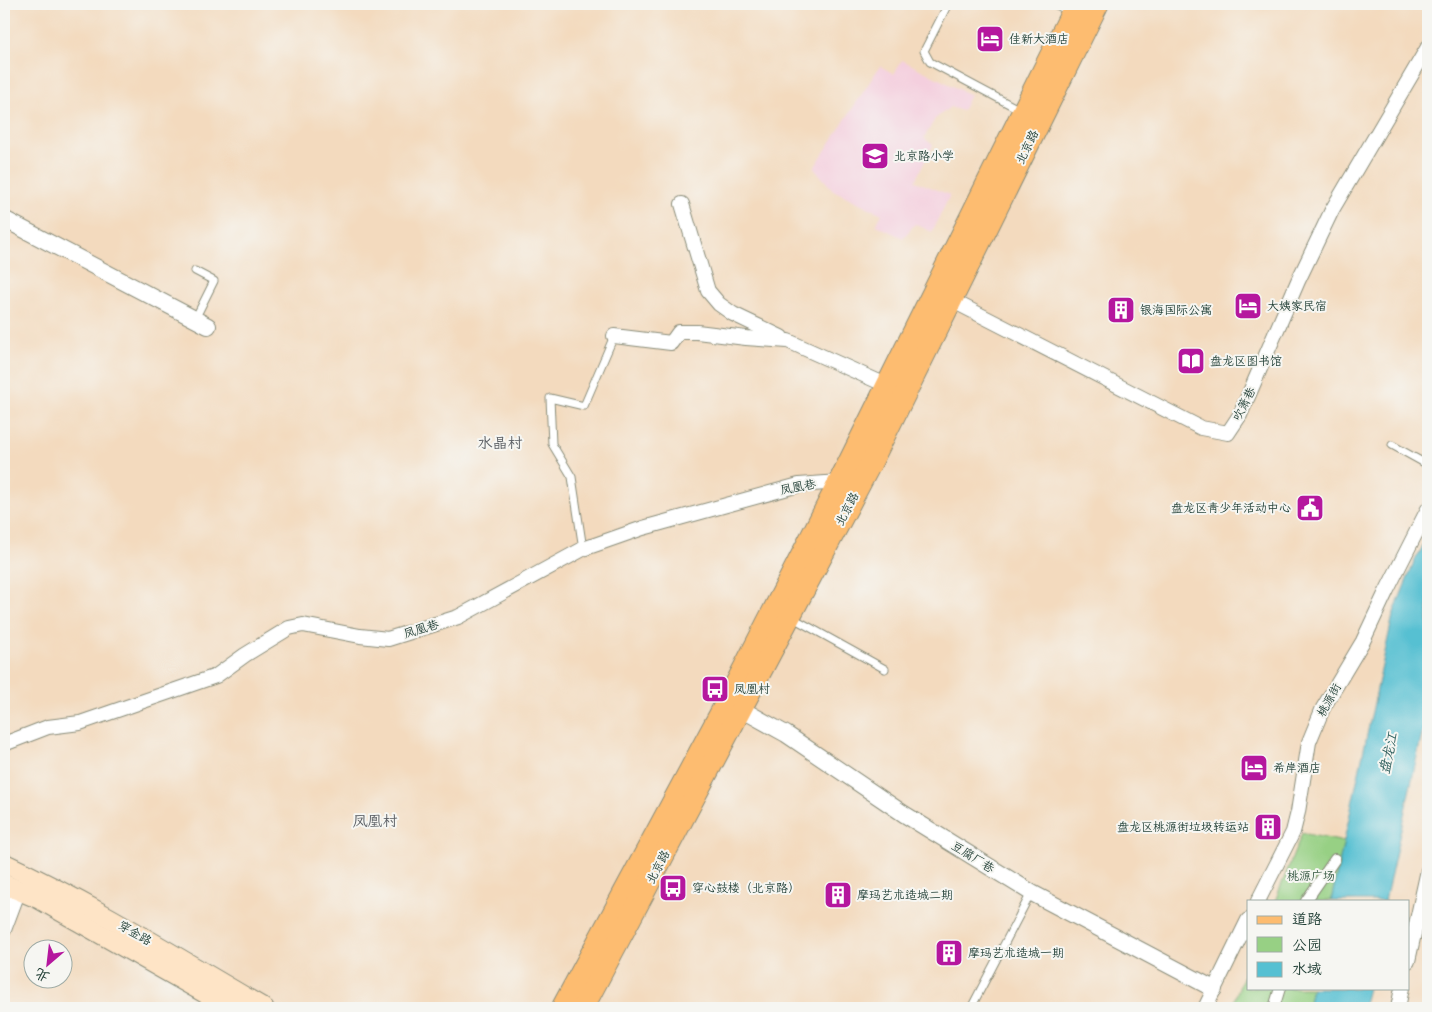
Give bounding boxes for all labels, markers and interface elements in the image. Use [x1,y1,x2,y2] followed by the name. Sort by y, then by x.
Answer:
[975,24,1005,54] hotel icon: 佳新大酒店
[1009,29,1069,47] place label: 佳新大酒店
[1010,126,1042,167] street label: 北京路
[860,141,890,171] school or university icon: 北京路小学
[894,146,954,164] place label: 北京路小学
[1233,291,1263,321] hotel icon: 大姨家民宿
[1106,295,1136,325] building icon: 银海国际公寓
[1267,296,1327,314] place label: 大姨家民宿
[1140,300,1212,318] place label: 银海国际公寓
[1176,346,1206,376] library icon: 盘龙区图书馆
[1210,351,1282,369] place label: 盘龙区图书馆
[1227,383,1259,424] street label: 吹箫巷
[477,430,523,453] district label: 水晶村
[778,474,817,498] street label: 凤凰巷
[830,488,863,529] street label: 北京路
[1295,493,1325,523] public building icon: 盘龙区青少年活动中心
[1171,498,1291,516] place label: 盘龙区青少年活动中心
[401,614,441,642] street label: 凤凰巷
[700,674,730,704] bus stop icon: 凤凰村
[734,679,770,697] place label: 凤凰村
[1312,679,1345,720] street label: 桃源街
[1373,729,1402,776] water label: 盘龙江
[1239,753,1269,783] hotel icon: 希岸酒店
[1273,758,1321,776] place label: 希岸酒店
[352,808,398,831] district label: 凤凰村
[1253,812,1283,842] building icon: 盘龙区桃源街垃圾转运站
[1117,817,1249,835] place label: 盘龙区桃源街垃圾转运站
[948,836,999,877] street label: 豆腐厂巷
[641,846,674,887] street label: 北京路
[1287,866,1335,884] park label: 桃源广场
[658,873,688,903] bus stop icon: 穿心鼓楼（北京路）
[692,878,800,896] place label: 穿心鼓楼（北京路）
[823,880,853,910] building icon: 摩玛艺术造城二期
[857,885,953,903] place label: 摩玛艺术造城二期
[1247,900,1410,990] legend
[1292,906,1322,929] text: 道路
[115,915,156,949] street label: 穿金路
[1292,932,1322,955] text: 公园
[934,938,964,968] building icon: 摩玛艺术造城一期
[22,940,72,990] north arrow
[968,943,1064,961] place label: 摩玛艺术造城一期
[1292,956,1322,979] text: 水域
[31,963,53,988] text: 北

